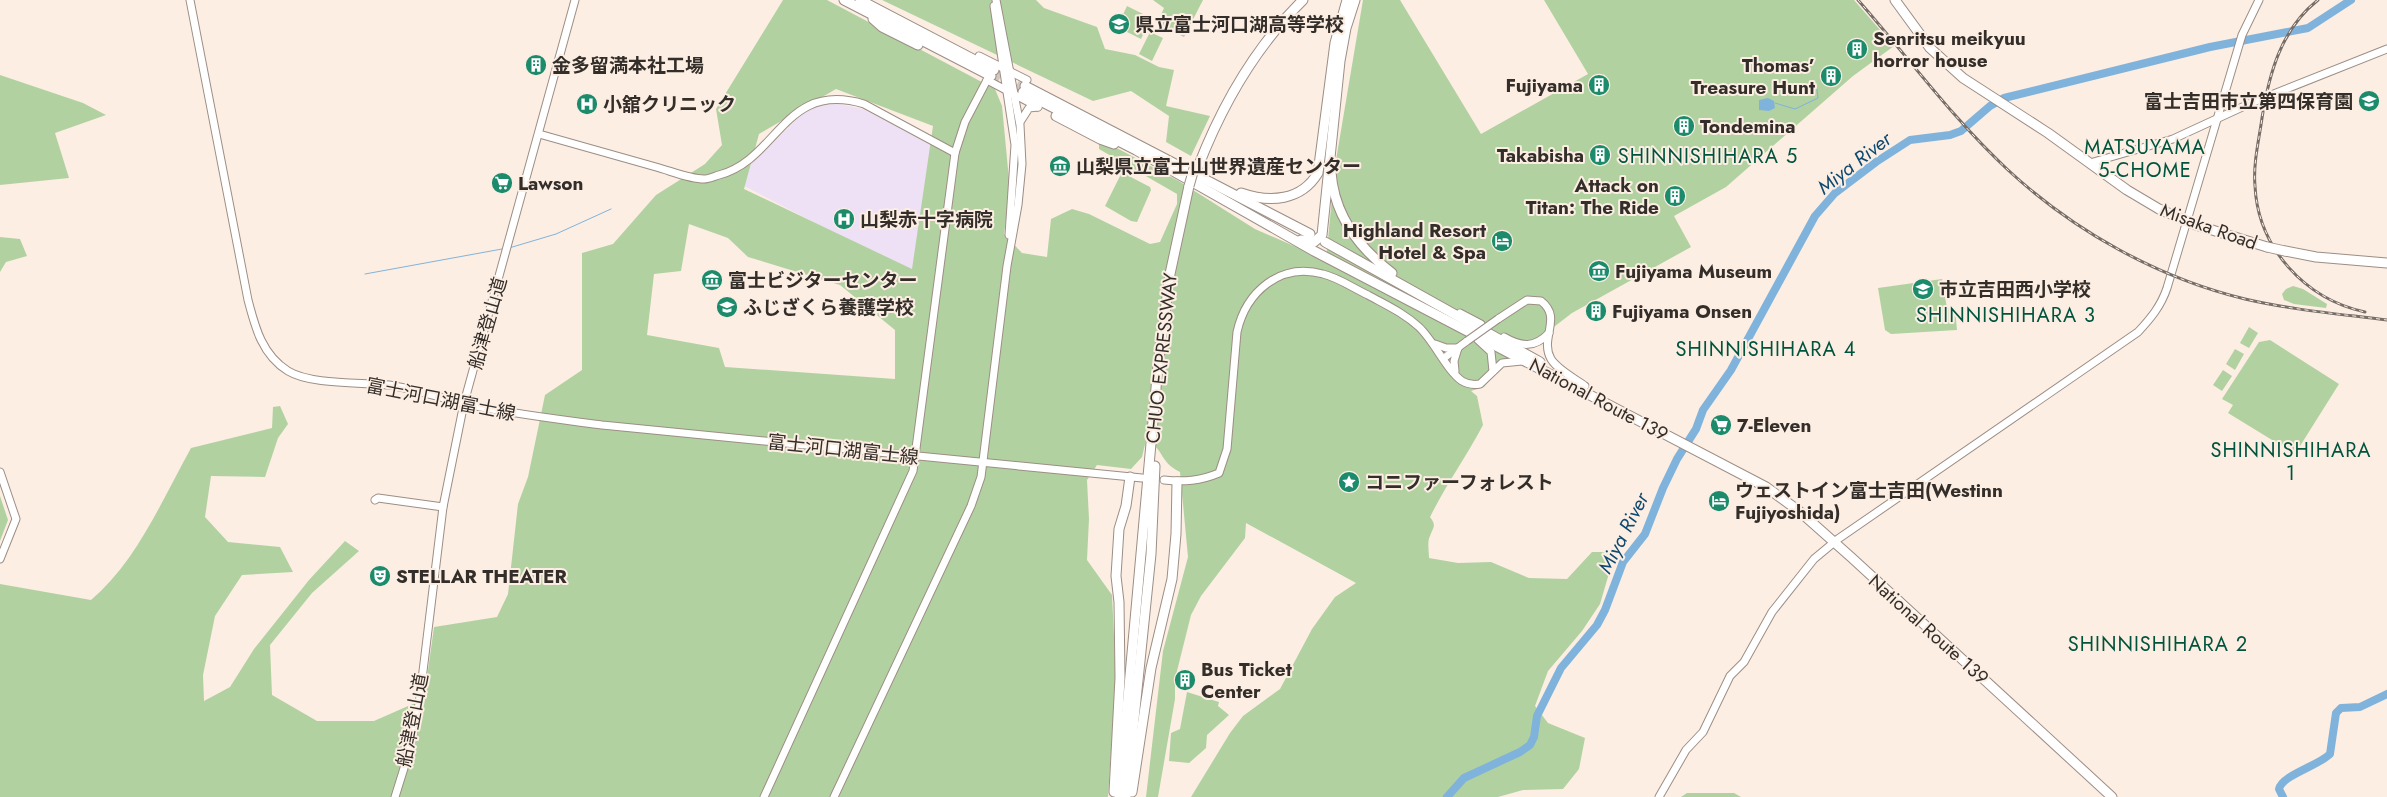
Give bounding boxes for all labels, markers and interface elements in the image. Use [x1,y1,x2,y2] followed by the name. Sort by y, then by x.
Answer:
[1135,11,1344,38] place label: 県立富士河口湖高等学校
[1107,12,1131,36] school or university icon: 県立富士河口湖高等学校
[1873,25,2026,74] place label: Senritsu meikyuu horror house
[1845,37,1869,61] building icon: Senritsu meikyuu horror house
[552,52,704,79] place label: 金多留満本社工場
[1691,52,1815,101] place label: Thomas’ Treasure Hunt
[524,53,548,77] building icon: 金多留満本社工場
[1819,64,1843,88] building icon: Thomas’ Treasure Hunt
[1506,72,1583,99] place label: Fujiyama
[1587,73,1611,97] building icon: Fujiyama
[2144,88,2353,115] place label: 富士吉田市立第四保育園
[2357,89,2381,113] school or university icon: 富士吉田市立第四保育園
[603,91,736,118] place label: 小舘クリニック
[575,92,599,116] hospital icon: 小舘クリニック
[1700,113,1796,140] place label: Tondemina
[1672,114,1696,138] building icon: Tondemina
[1811,124,1899,202] water label: Miya River
[2084,133,2206,185] district label: MATSUYAMA 5-CHOME
[1497,142,1584,169] place label: Takabisha
[1618,142,1798,171] district label: SHINNISHIHARA 5
[1588,143,1612,167] building icon: Takabisha
[1076,153,1361,180] place label: 山梨県立富士山世界遺産センター
[1048,154,1072,178] museum icon: 山梨県立富士山世界遺産センター
[518,170,583,197] place label: Lawson
[490,171,514,195] supermarket icon: Lawson
[1526,172,1659,221] place label: Attack on Titan: The Ride
[1663,184,1687,208] building icon: Attack on Titan: The Ride
[2157,196,2261,256] street label: Misaka Road
[860,206,993,233] place label: 山梨赤十字病院
[832,207,856,231] hospital icon: 山梨赤十字病院
[1343,217,1486,266] place label: Highland Resort Hotel & Spa
[1490,229,1514,253] hotel icon: Highland Resort Hotel & Spa
[1615,258,1772,285] place label: Fujiyama Museum
[1587,259,1611,283] museum icon: Fujiyama Museum
[728,267,918,294] place label: 富士ビジターセンター
[700,268,724,292] museum icon: 富士ビジターセンター
[1139,271,1184,445] street label: CHUO EXPRESSWAY
[461,274,514,373] street label: 船津登山道
[1939,276,2091,303] place label: 市立吉田西小学校
[1911,277,1935,301] school or university icon: 市立吉田西小学校
[743,294,914,321] place label: ふじざくら養護学校
[715,295,739,319] school or university icon: ふじざくら養護学校
[1612,298,1752,325] place label: Fujiyama Onsen
[1584,299,1608,323] building icon: Fujiyama Onsen
[1916,301,2096,330] district label: SHINNISHIHARA 3
[1676,335,1856,364] district label: SHINNISHIHARA 4
[1525,351,1673,447] street label: National Route 139
[364,372,518,427] street label: 富士河口湖富士線
[1737,412,1811,439] place label: 7-Eleven
[1709,413,1733,437] supermarket icon: 7-Eleven
[766,428,920,471] street label: 富士河口湖富士線
[2210,436,2372,488] district label: SHINNISHIHARA 1
[1365,469,1554,496] place label: コニファーフォレスト
[1337,470,1361,494] place icon: コニファーフォレスト
[1735,477,2003,526] place label: ウェストイン富士吉田(Westinn Fujiyoshida)
[1591,487,1657,579] water label: Miya River
[1707,489,1731,513] hotel icon: ウェストイン富士吉田(Westinn Fujiyoshida)
[396,563,567,590] place label: STELLAR THEATER
[368,564,392,588] theatre icon: STELLAR THEATER
[1862,568,1995,691] street label: National Route 139
[2068,630,2248,659] district label: SHINNISHIHARA 2
[1201,656,1292,705] place label: Bus Ticket Center
[1173,668,1197,692] building icon: Bus Ticket Center
[390,671,435,769] street label: 船津登山道

